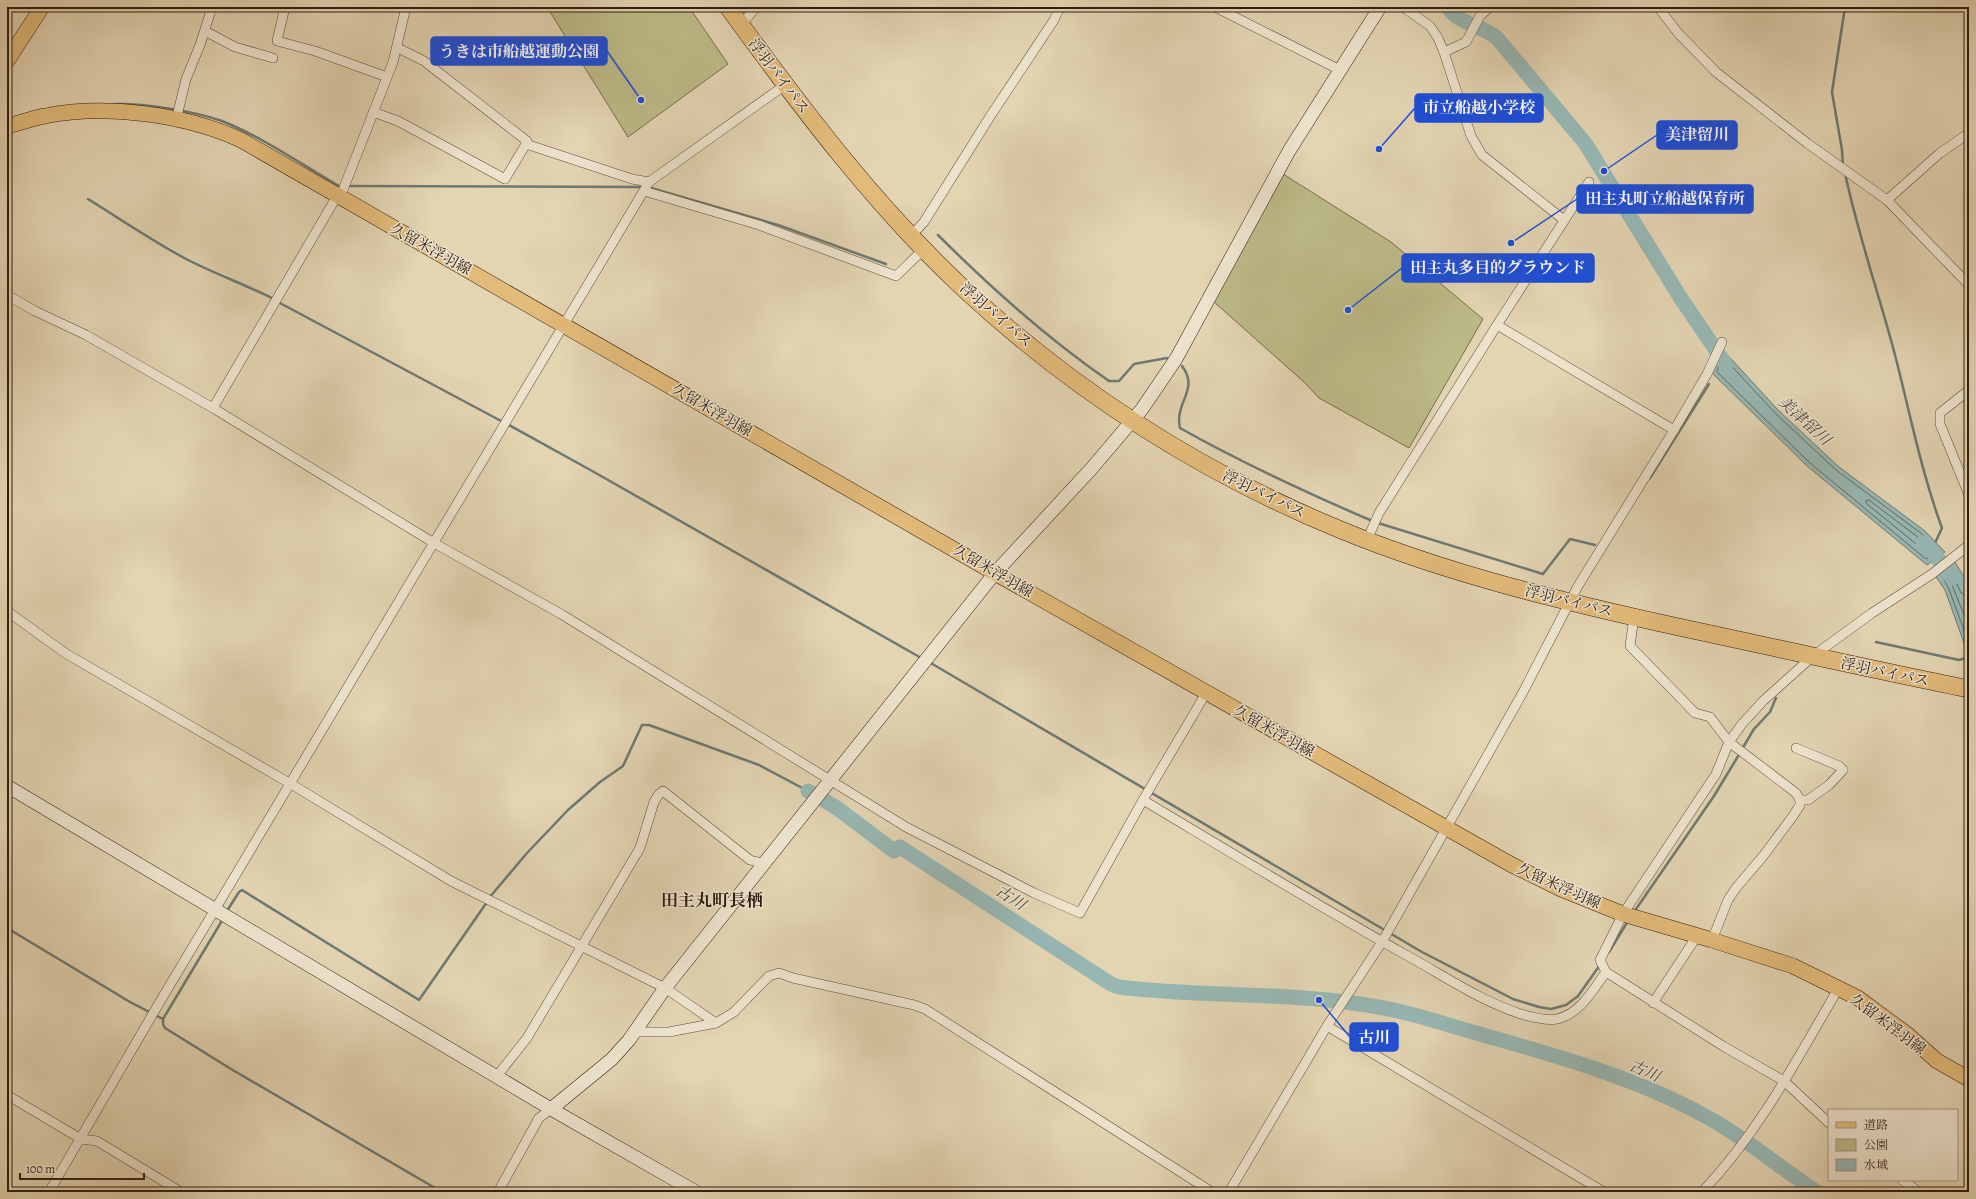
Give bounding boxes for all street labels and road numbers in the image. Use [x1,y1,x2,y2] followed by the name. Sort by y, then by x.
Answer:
[744,34,814,118] street label: 浮羽バイパス
[387,218,475,280] street label: 久留米浮羽線
[956,278,1036,352] street label: 浮羽バイパス
[668,379,756,441] street label: 久留米浮羽線
[1219,465,1309,523] street label: 浮羽バイパス
[949,540,1037,602] street label: 久留米浮羽線
[1523,580,1615,622] street label: 浮羽バイパス
[1839,653,1931,691] street label: 浮羽バイパス
[1230,700,1318,762] street label: 久留米浮羽線
[1514,859,1604,913] street label: 久留米浮羽線
[1846,989,1930,1059] street label: 久留米浮羽線

